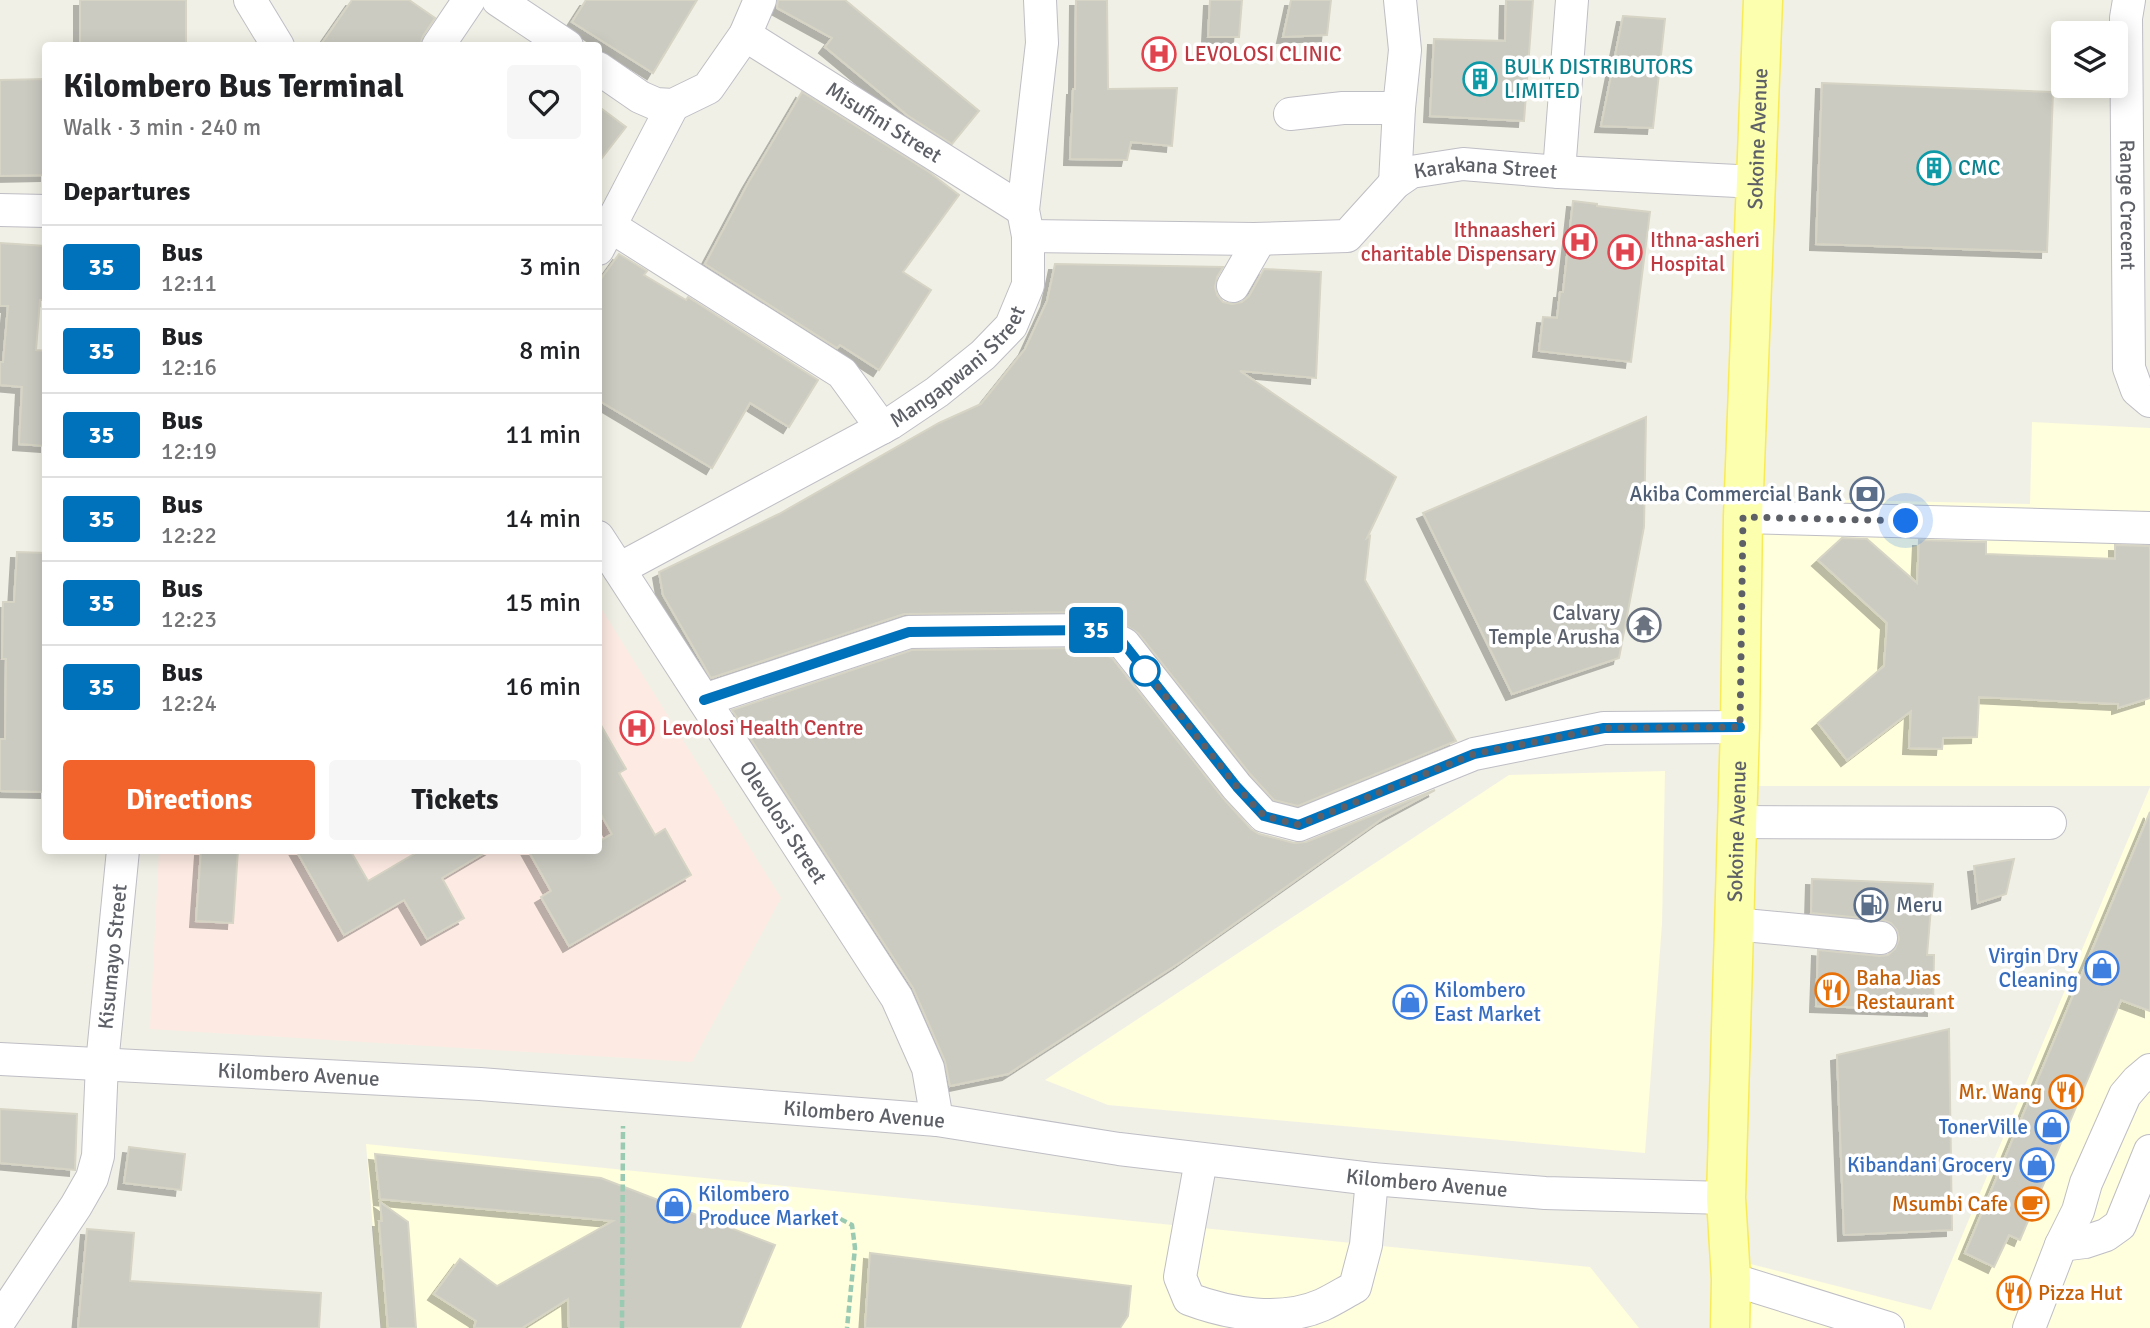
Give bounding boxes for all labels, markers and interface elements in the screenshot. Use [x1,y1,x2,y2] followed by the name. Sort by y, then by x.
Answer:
[2051,21,2128,98] map controls
[2051,21,2128,98] button: layers
[1140,35,1178,73] hospital icon: LEVOLOSI CLINIC
[1184,41,1342,67] place label: LEVOLOSI CLINIC
[1504,54,1693,104] place label: BULK DISTRIBUTORS LIMITED
[1461,60,1499,98] building icon: BULK DISTRIBUTORS LIMITED
[507,65,581,139] button: heart
[63,66,404,107] text: Kilombero Bus Terminal
[1742,67,1773,210] street label: Sokoine Avenue
[821,76,947,169] street label: Misufini Street
[63,113,261,142] text: Walk · 3 min · 240 m
[2114,139,2141,270] street label: Range Crecent
[1915,149,1953,187] building icon: CMC
[1412,151,1558,185] street label: Karakana Street
[1958,155,2000,181] place label: CMC
[63,176,190,208] text: Departures
[1361,217,1556,267] place label: Ithnaasheri charitable Dispensary
[1561,223,1599,261] hospital icon: Ithnaasheri charitable Dispensary
[1650,227,1760,277] place label: Ithna-asheri Hospital
[1606,233,1644,271] hospital icon: Ithna-asheri Hospital
[161,237,203,269] text: Bus
[519,251,581,283] text: 3 min
[89,252,114,282] text: 35
[161,269,217,298] text: 12:11
[885,302,1031,433] street label: Mangapwani Street
[161,321,203,353] text: Bus
[519,335,581,367] text: 8 min
[89,336,114,366] text: 35
[161,353,217,382] text: 12:16
[161,405,203,437] text: Bus
[505,419,581,451] text: 11 min
[89,420,114,450] text: 35
[161,437,217,466] text: 12:19
[1848,475,1886,513] bank icon: Akiba Commercial Bank
[1629,481,1842,507] place label: Akiba Commercial Bank
[161,489,203,521] text: Bus
[505,503,581,535] text: 14 min
[1888,503,1923,538] your location
[89,504,114,534] text: 35
[161,521,217,550] text: 12:22
[161,573,203,605] text: Bus
[505,587,581,619] text: 15 min
[89,588,114,618] text: 35
[1489,600,1620,650] place label: Calvary Temple Arusha
[161,605,217,634] text: 12:23
[1625,606,1663,644] temple icon: Calvary Temple Arusha
[1064,607,1128,653] line badge: 35
[1083,615,1109,645] text: 35
[1130,656,1160,686] unlabelled marker
[161,657,203,689] text: Bus
[505,671,581,703] text: 16 min
[89,672,114,702] text: 35
[161,689,217,718] text: 12:24
[618,709,656,747] hospital icon: Levolosi Health Centre
[662,715,864,741] place label: Levolosi Health Centre
[734,756,832,889] street label: Olevolosi Street
[63,760,315,840] button: Directions
[329,760,581,840] button: Tickets
[1722,760,1752,903] street label: Sokoine Avenue
[92,883,133,1031] street label: Kisumayo Street
[1852,886,1890,924] fuel station icon: Meru
[1896,892,1943,918] place label: Meru
[1988,943,2078,993] place label: Virgin Dry Cleaning
[2083,949,2121,987] shop icon: Virgin Dry Cleaning
[1856,965,1955,1015] place label: Baha Jias Restaurant
[1813,971,1851,1009] restaurant icon: Baha Jias Restaurant
[1434,977,1541,1027] place label: Kilombero East Market
[1391,983,1429,1021] shop icon: Kilombero East Market
[217,1057,380,1092] street label: Kilombero Avenue
[2047,1073,2085,1111] restaurant icon: Mr. Wang
[1958,1079,2042,1105] place label: Mr. Wang
[782,1095,947,1134] street label: Kilombero Avenue
[2033,1108,2071,1146] shop icon: TonerVille
[1939,1114,2028,1140] place label: TonerVille
[2018,1146,2056,1184] shop icon: Kibandani Grocery
[1847,1152,2012,1178] place label: Kibandani Grocery
[1344,1163,1509,1203] street label: Kilombero Avenue
[698,1181,839,1231] place label: Kilombero Produce Market
[2013,1185,2051,1223] cafe icon: Msumbi Cafe
[655,1187,693,1225] shop icon: Kilombero Produce Market
[1892,1191,2008,1217] place label: Msumbi Cafe
[1995,1274,2033,1312] restaurant icon: Pizza Hut
[2038,1280,2123,1306] place label: Pizza Hut

